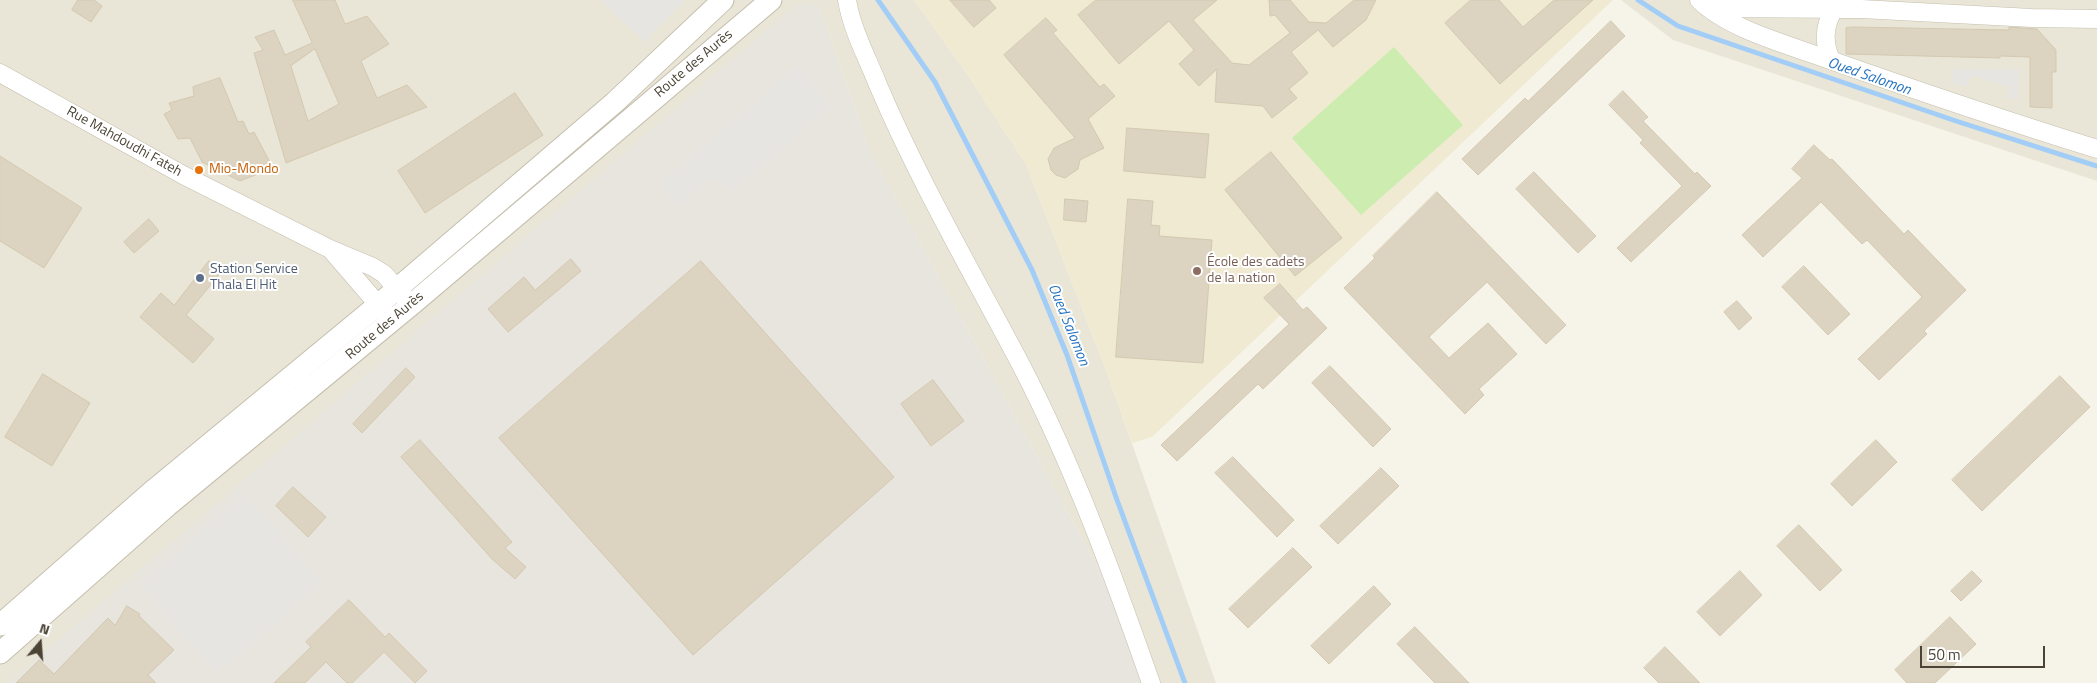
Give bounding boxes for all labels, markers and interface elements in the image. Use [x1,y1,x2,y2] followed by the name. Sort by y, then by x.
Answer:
[652,27,736,101] street label: Route des Aurès
[1825,54,1913,100] water label: Oued Salomon
[63,103,185,181] street label: Rue Mahdoudhi Fateh
[209,162,279,178] place label: Mio-Mondo
[193,164,205,176] marker: Mio-Mondo
[1207,255,1304,288] place label: École des cadets de la nation
[210,262,298,294] place label: Station Service Thala El Hit
[1191,265,1203,277] marker: École des cadets de la nation
[194,272,206,284] marker: Station Service Thala El Hit
[1043,281,1093,369] water label: Oued Salomon
[343,289,427,363] street label: Route des Aurès
[37,617,53,640] text: N
[15,618,65,668] north arrow
[1922,636,2047,668] scale bar
[1928,643,1961,666] text: 50 m

